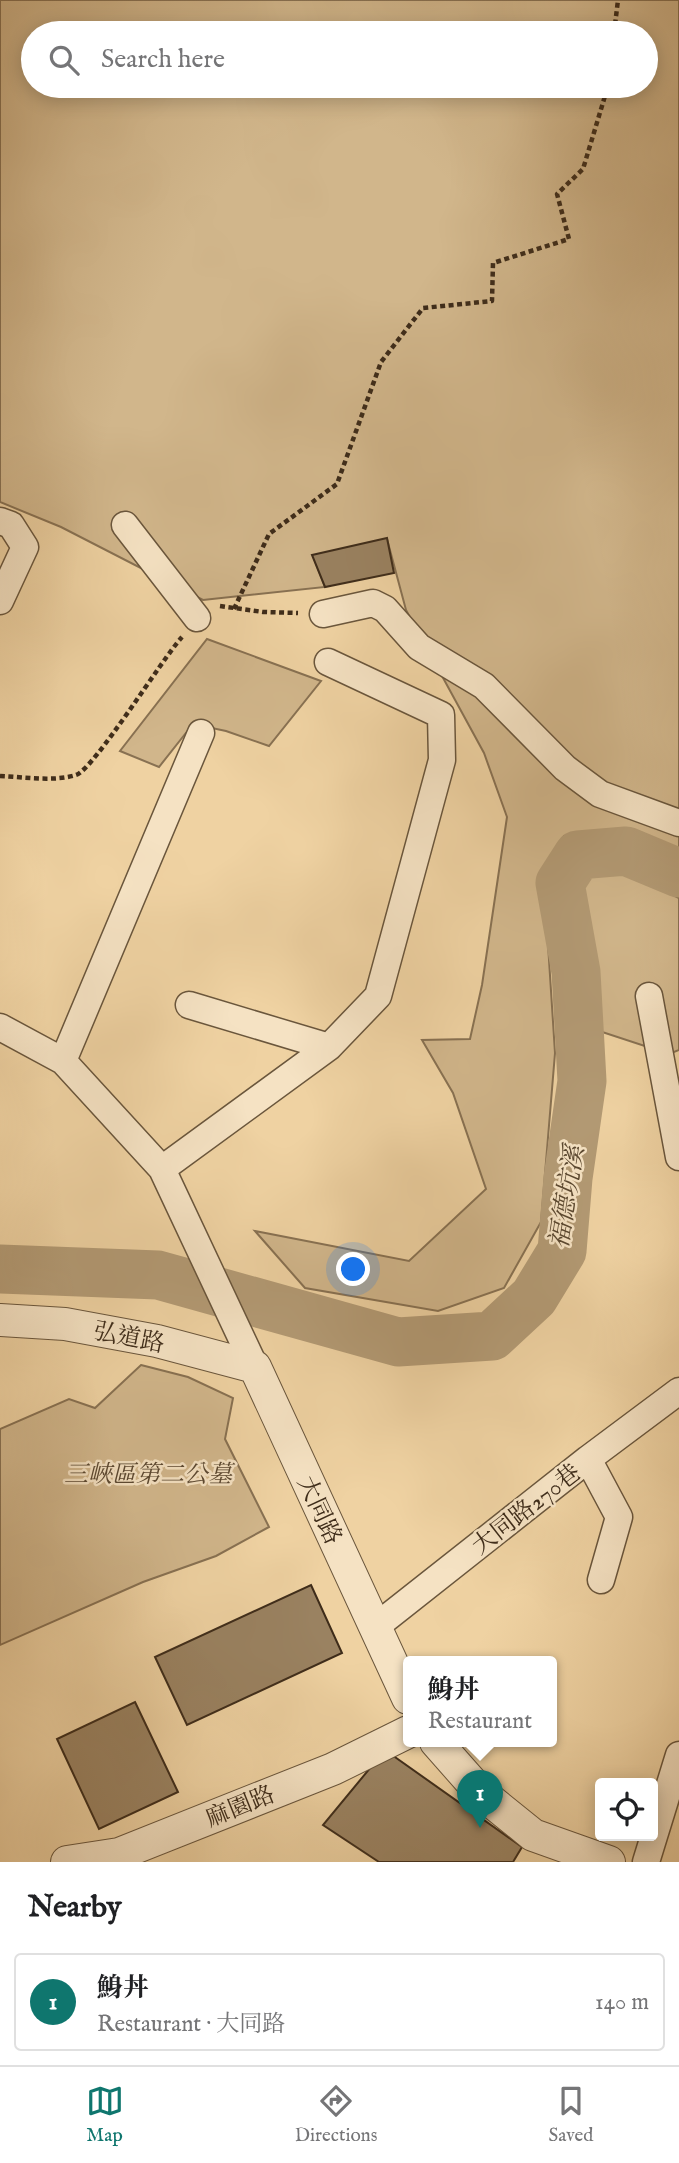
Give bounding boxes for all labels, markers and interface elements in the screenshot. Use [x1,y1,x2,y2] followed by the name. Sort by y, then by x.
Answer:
[21,21,658,98] search box
[45,41,83,79] icon: search
[101,43,225,76] text: Search here
[543,1140,592,1251] water label: 福德坑溪
[336,1252,370,1286] your location
[90,1316,167,1361] street label: 弘道路
[466,1458,588,1562] street label: 大同路270巷
[64,1460,236,1491] park label: 三峽區第二公墓
[289,1471,348,1550] street label: 大同路
[403,1656,557,1747] popup
[428,1674,480,1707] text: 鯓丼
[428,1707,532,1736] text: Restaurant
[457,1770,503,1828] pin: 1
[595,1778,658,1841] map controls
[595,1778,658,1841] button: locate
[201,1780,280,1835] street label: 麻園路
[28,1889,121,1927] text: Nearby
[97,1972,149,2005] text: 鯓丼
[49,1988,57,2017] text: 1
[595,1988,649,2017] text: 140 m
[97,2010,285,2039] text: Restaurant · 大同路
[86,2082,124,2148] tab: Map
[295,2082,377,2148] tab: Directions
[548,2082,593,2148] tab: Saved

